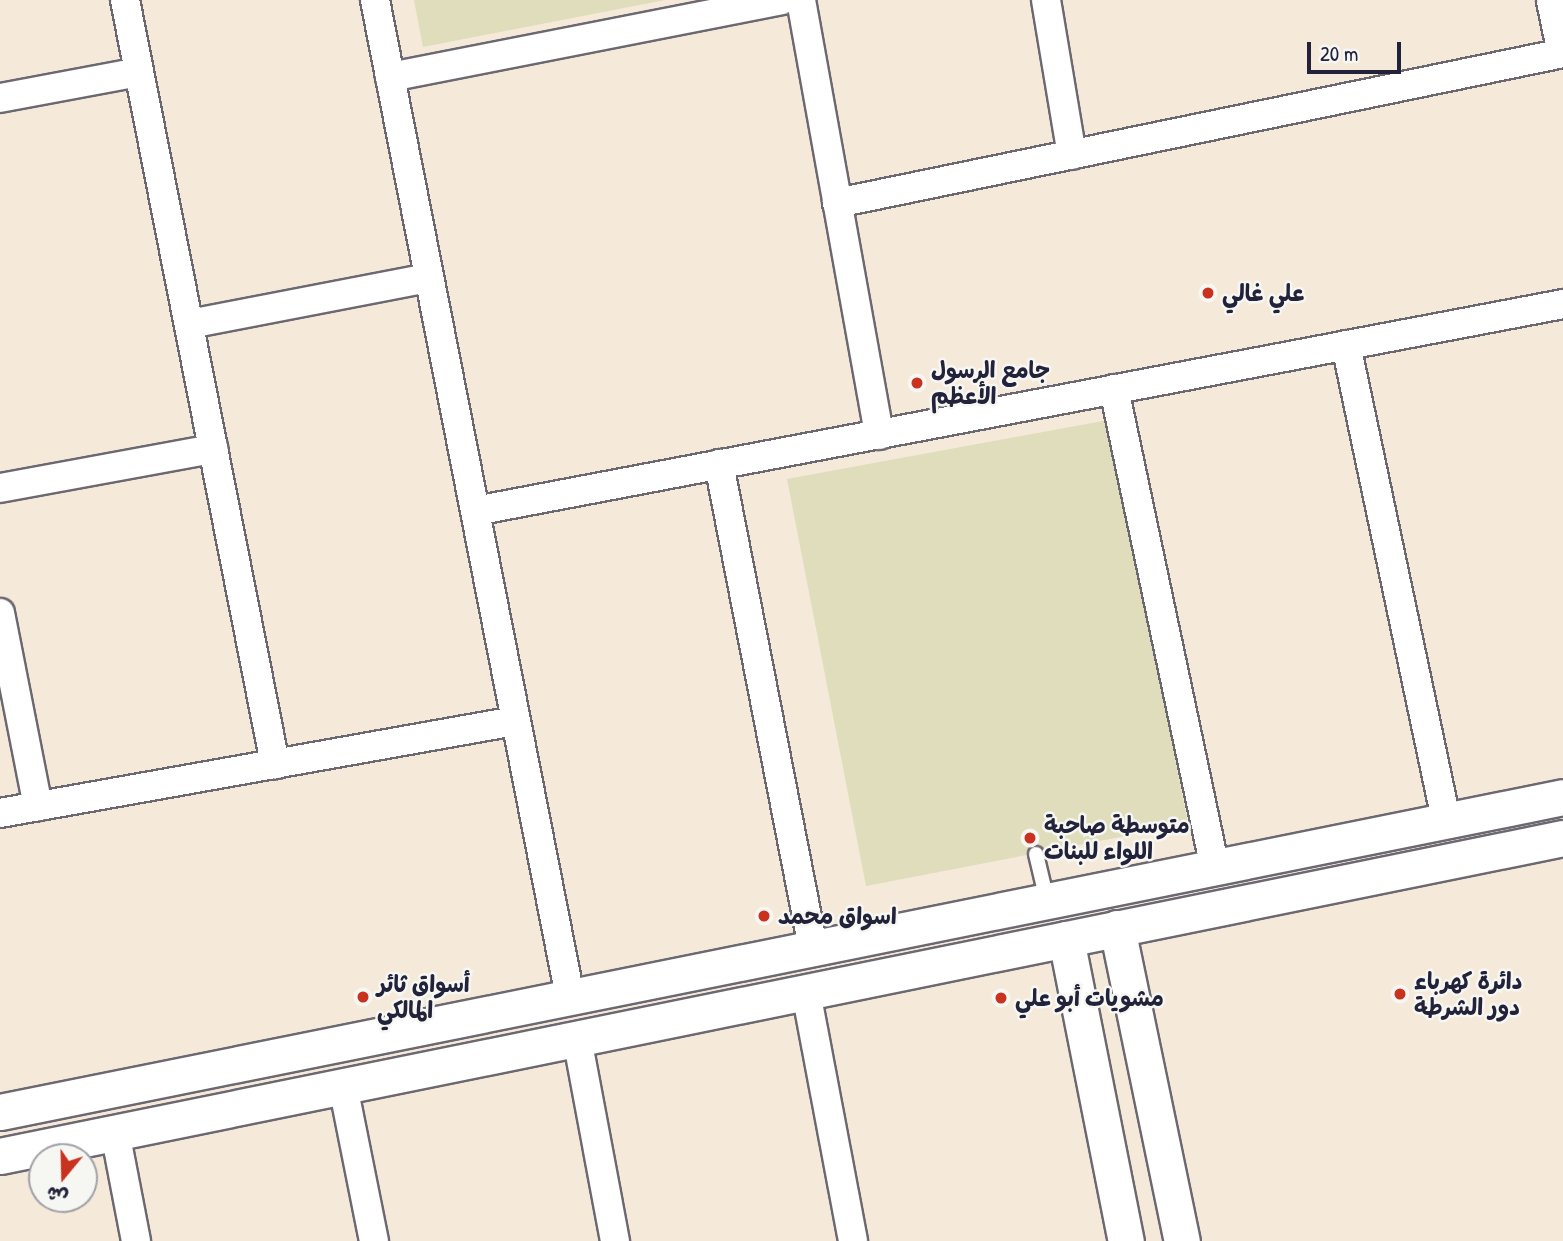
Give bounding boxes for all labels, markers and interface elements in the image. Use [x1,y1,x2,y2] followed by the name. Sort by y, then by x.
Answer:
[1311,28,1406,72] scale bar
[1320,39,1358,68] text: 20 m
[1222,279,1304,307] place label: علي غالي
[1200,285,1216,301] marker: علي غالي
[931,356,1050,410] place label: جامع الرسول الأعظم
[909,375,925,391] marker: جامع الرسول الأعظم
[1044,811,1190,865] place label: متوسطة صاحبة اللواء للبنات
[1022,830,1038,846] marker: متوسطة صاحبة اللواء للبنات
[778,902,897,930] place label: اسواق محمد
[756,908,772,924] marker: اسواق محمد
[1414,967,1522,1021] place label: دائرة كهرباء دور الشرطة
[377,970,470,1024] place label: أسواق ثائر المالكي
[1015,984,1164,1012] place label: مشويات أبو علي
[1392,986,1408,1002] marker: دائرة كهرباء دور الشرطة
[355,989,371,1005] marker: أسواق ثائر المالكي
[993,990,1009,1006] marker: مشويات أبو علي
[28,1143,98,1213] north arrow
[43,1180,71,1212] text: ش

